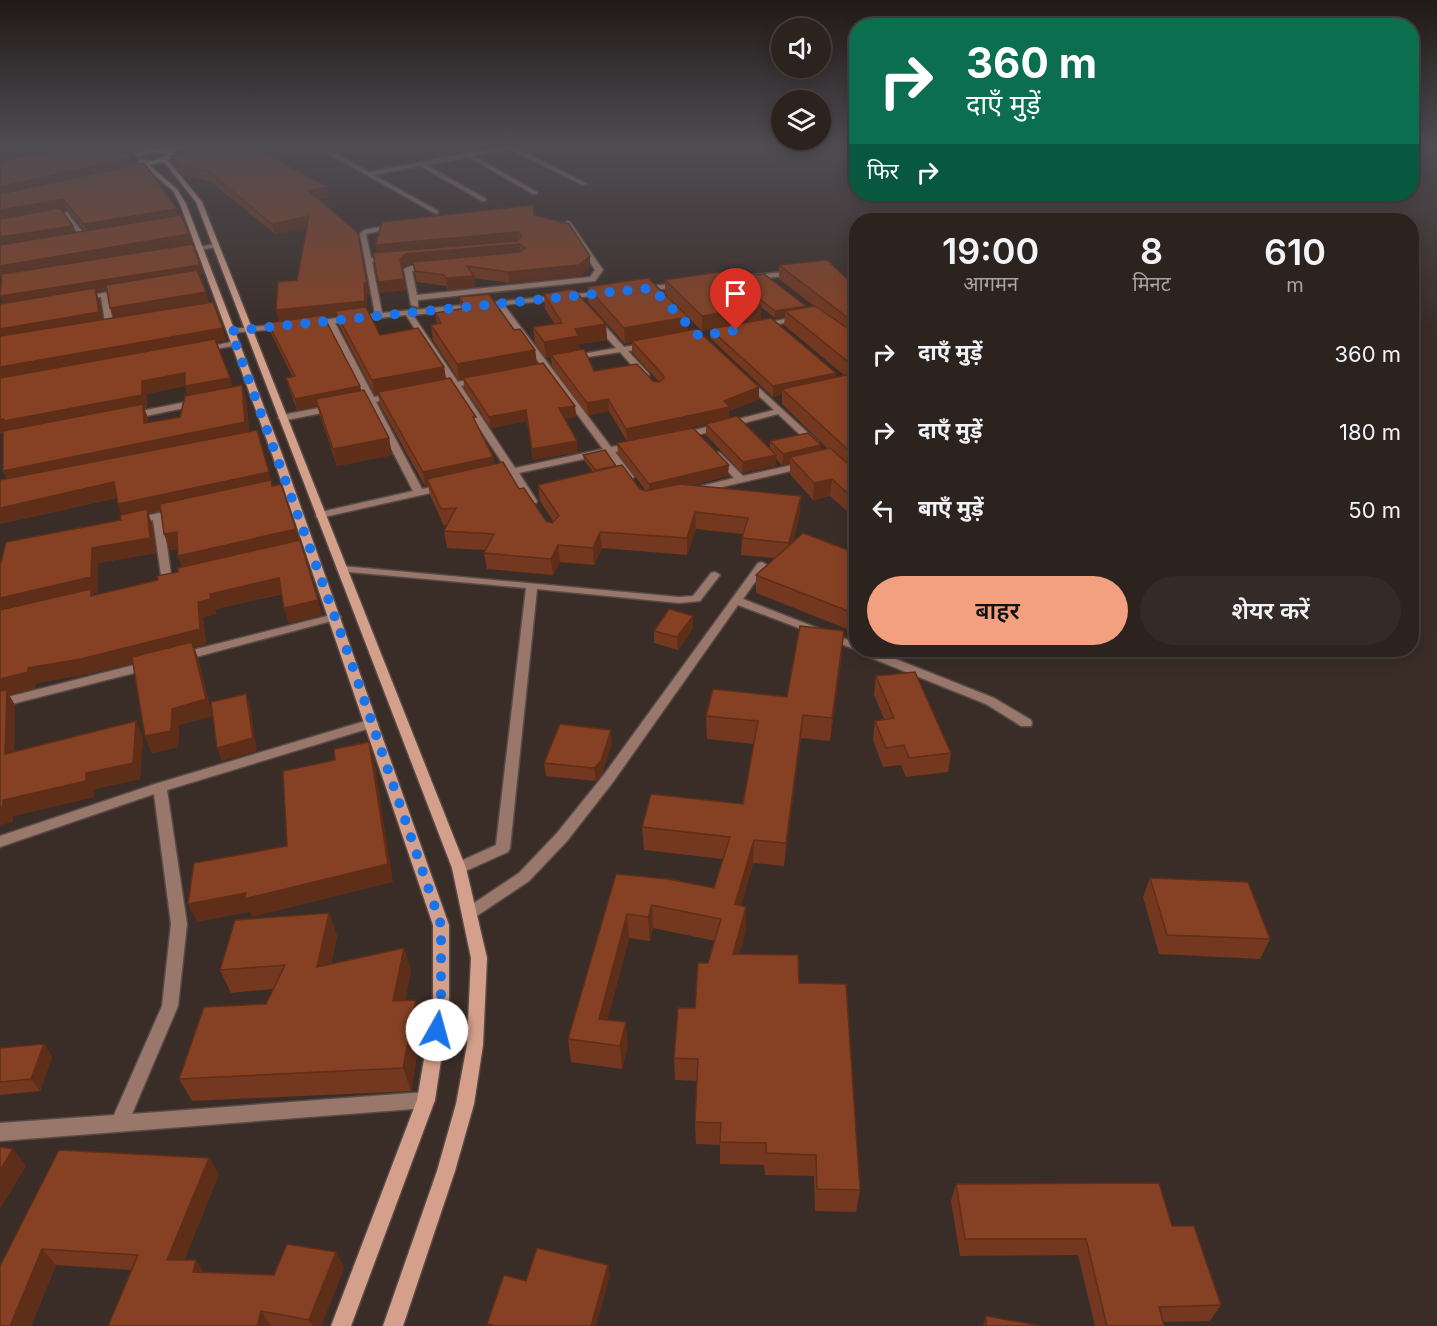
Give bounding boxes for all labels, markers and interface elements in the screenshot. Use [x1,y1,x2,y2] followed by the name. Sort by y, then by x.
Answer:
[771,18,831,150] map controls
[771,18,831,78] button: sound
[966,37,1097,88] text: 360 m
[867,42,945,120] icon: right
[966,88,1040,121] text: दाएँ मुड़ें
[771,90,831,150] button: layers
[911,156,944,189] icon: right
[867,158,899,184] text: फिर
[942,229,1039,273] text: 19:00
[1140,229,1163,273] text: 8
[1264,230,1326,274] text: 610
[710,268,761,330] pin
[963,272,1018,296] text: आगमन
[1132,272,1171,296] text: मिनट
[1286,273,1304,297] text: m
[719,277,752,310] icon: arrive
[867,338,900,371] icon: right
[918,339,982,365] text: दाएँ मुड़ें
[1334,341,1401,367] text: 360 m
[867,416,900,449] icon: right
[918,417,982,443] text: दाएँ मुड़ें
[1339,419,1401,445] text: 180 m
[867,494,900,527] icon: left
[918,495,984,521] text: बाएँ मुड़ें
[1348,497,1401,523] text: 50 m
[867,576,1128,645] button: बाहर
[1140,576,1401,645] button: शेयर करें
[405,998,469,1062] position arrow

